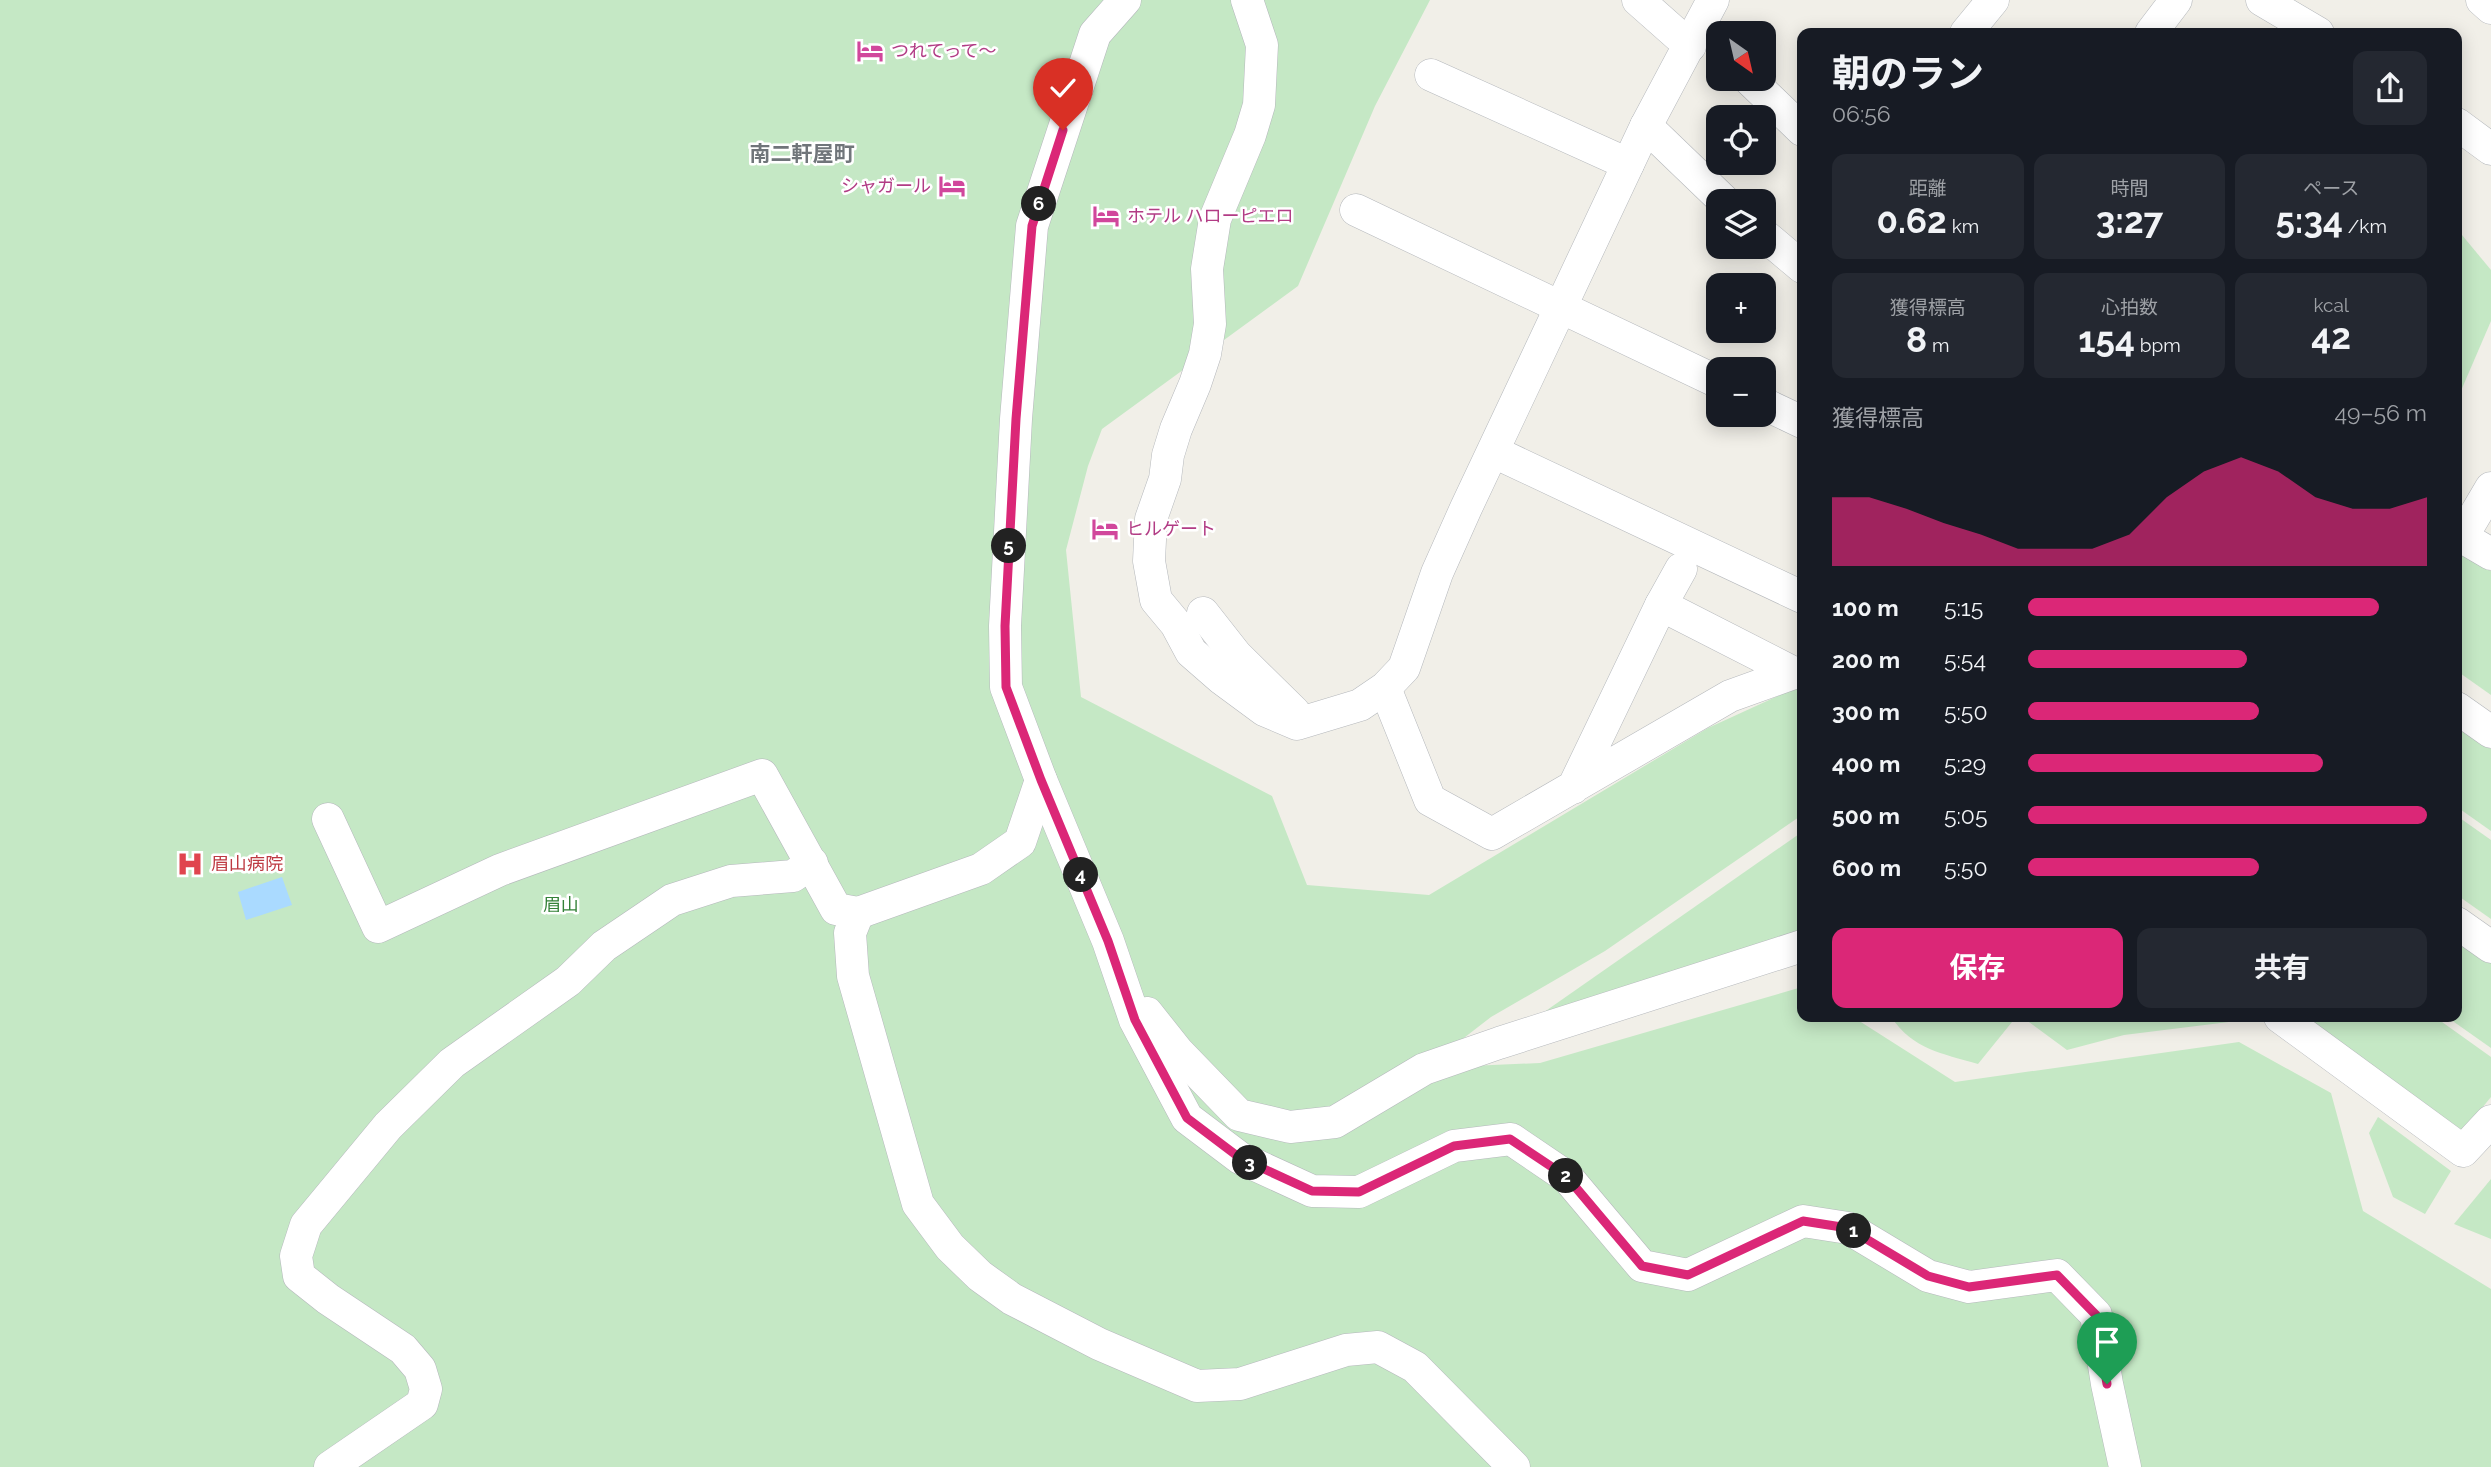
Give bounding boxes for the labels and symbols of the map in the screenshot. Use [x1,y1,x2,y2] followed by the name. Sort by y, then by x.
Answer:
[1706,21,1776,91] north arrow
[855,36,885,66] hotel icon: つれてって～
[891,40,996,61] place label: つれてって～
[1033,58,1093,130] pin
[750,141,855,166] district label: 南二軒屋町
[937,171,967,201] hotel icon: シャガール
[841,175,931,196] place label: シャガール
[1021,186,1056,222] pin: 6
[1091,201,1121,231] hotel icon: ホテル ハローピエロ
[1127,205,1294,226] place label: ホテル ハローピエロ
[1090,514,1120,544] hotel icon: ヒルゲート
[1126,518,1216,539] place label: ヒルゲート
[992,528,1026,564] pin: 5
[175,849,205,879] hospital icon: 眉山病院
[211,853,283,874] place label: 眉山病院
[1064,858,1098,892] pin: 4
[543,894,579,915] park label: 眉山
[1232,1146,1268,1180] pin: 3
[1548,1158,1584,1194] pin: 2
[1836,1214,1871,1248] pin: 1
[2077,1312,2137,1384] pin

